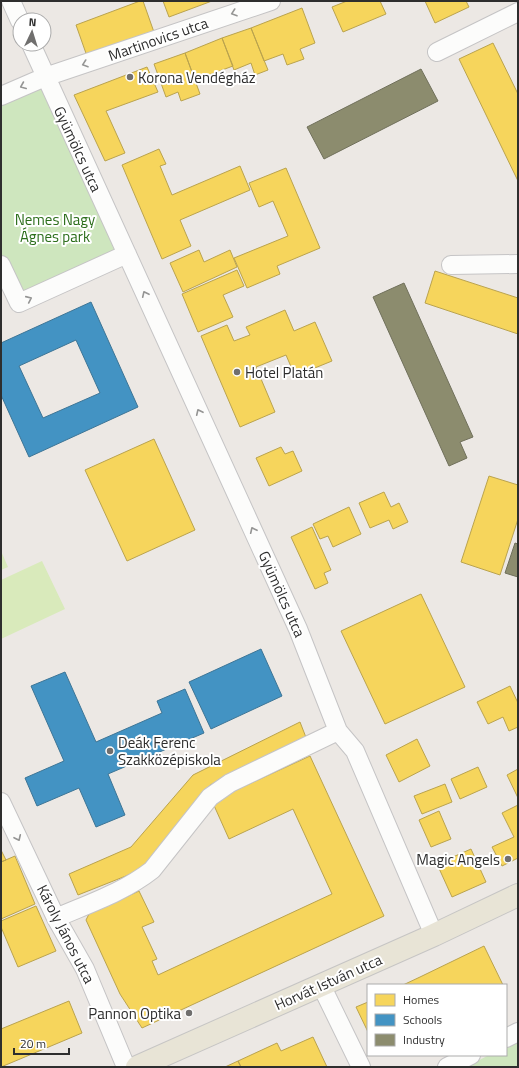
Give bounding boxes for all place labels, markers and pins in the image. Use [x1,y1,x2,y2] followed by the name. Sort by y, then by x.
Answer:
[138,66,256,89] place label: Korona Vendégház
[125,72,135,82] marker: Korona Vendégház
[245,361,323,384] place label: Hotel Platán
[232,367,242,377] marker: Hotel Platán
[118,731,221,771] place label: Deák Ferenc Szakközépiskola
[105,746,115,756] marker: Deák Ferenc Szakközépiskola
[416,848,500,871] place label: Magic Angels
[503,854,513,864] marker: Magic Angels
[88,1002,181,1025] place label: Pannon Optika
[184,1008,194,1018] marker: Pannon Optika

